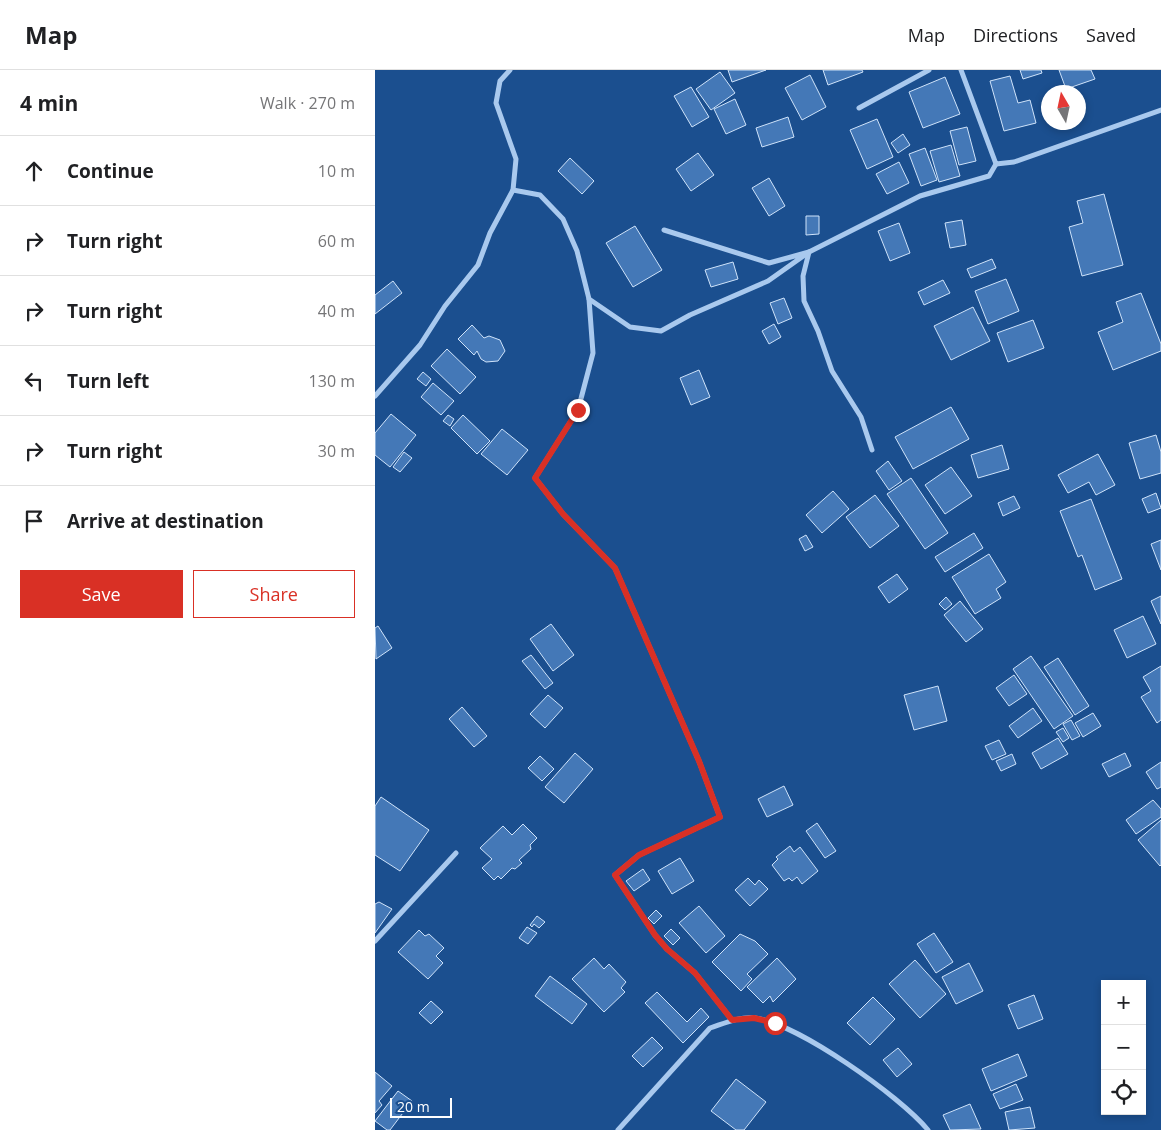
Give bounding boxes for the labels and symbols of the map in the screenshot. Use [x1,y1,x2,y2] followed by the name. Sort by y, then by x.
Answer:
[1041,85,1086,130] north arrow
[567,399,590,422] route end
[764,1012,787,1035] route start
[390,1095,453,1118] scale bar

